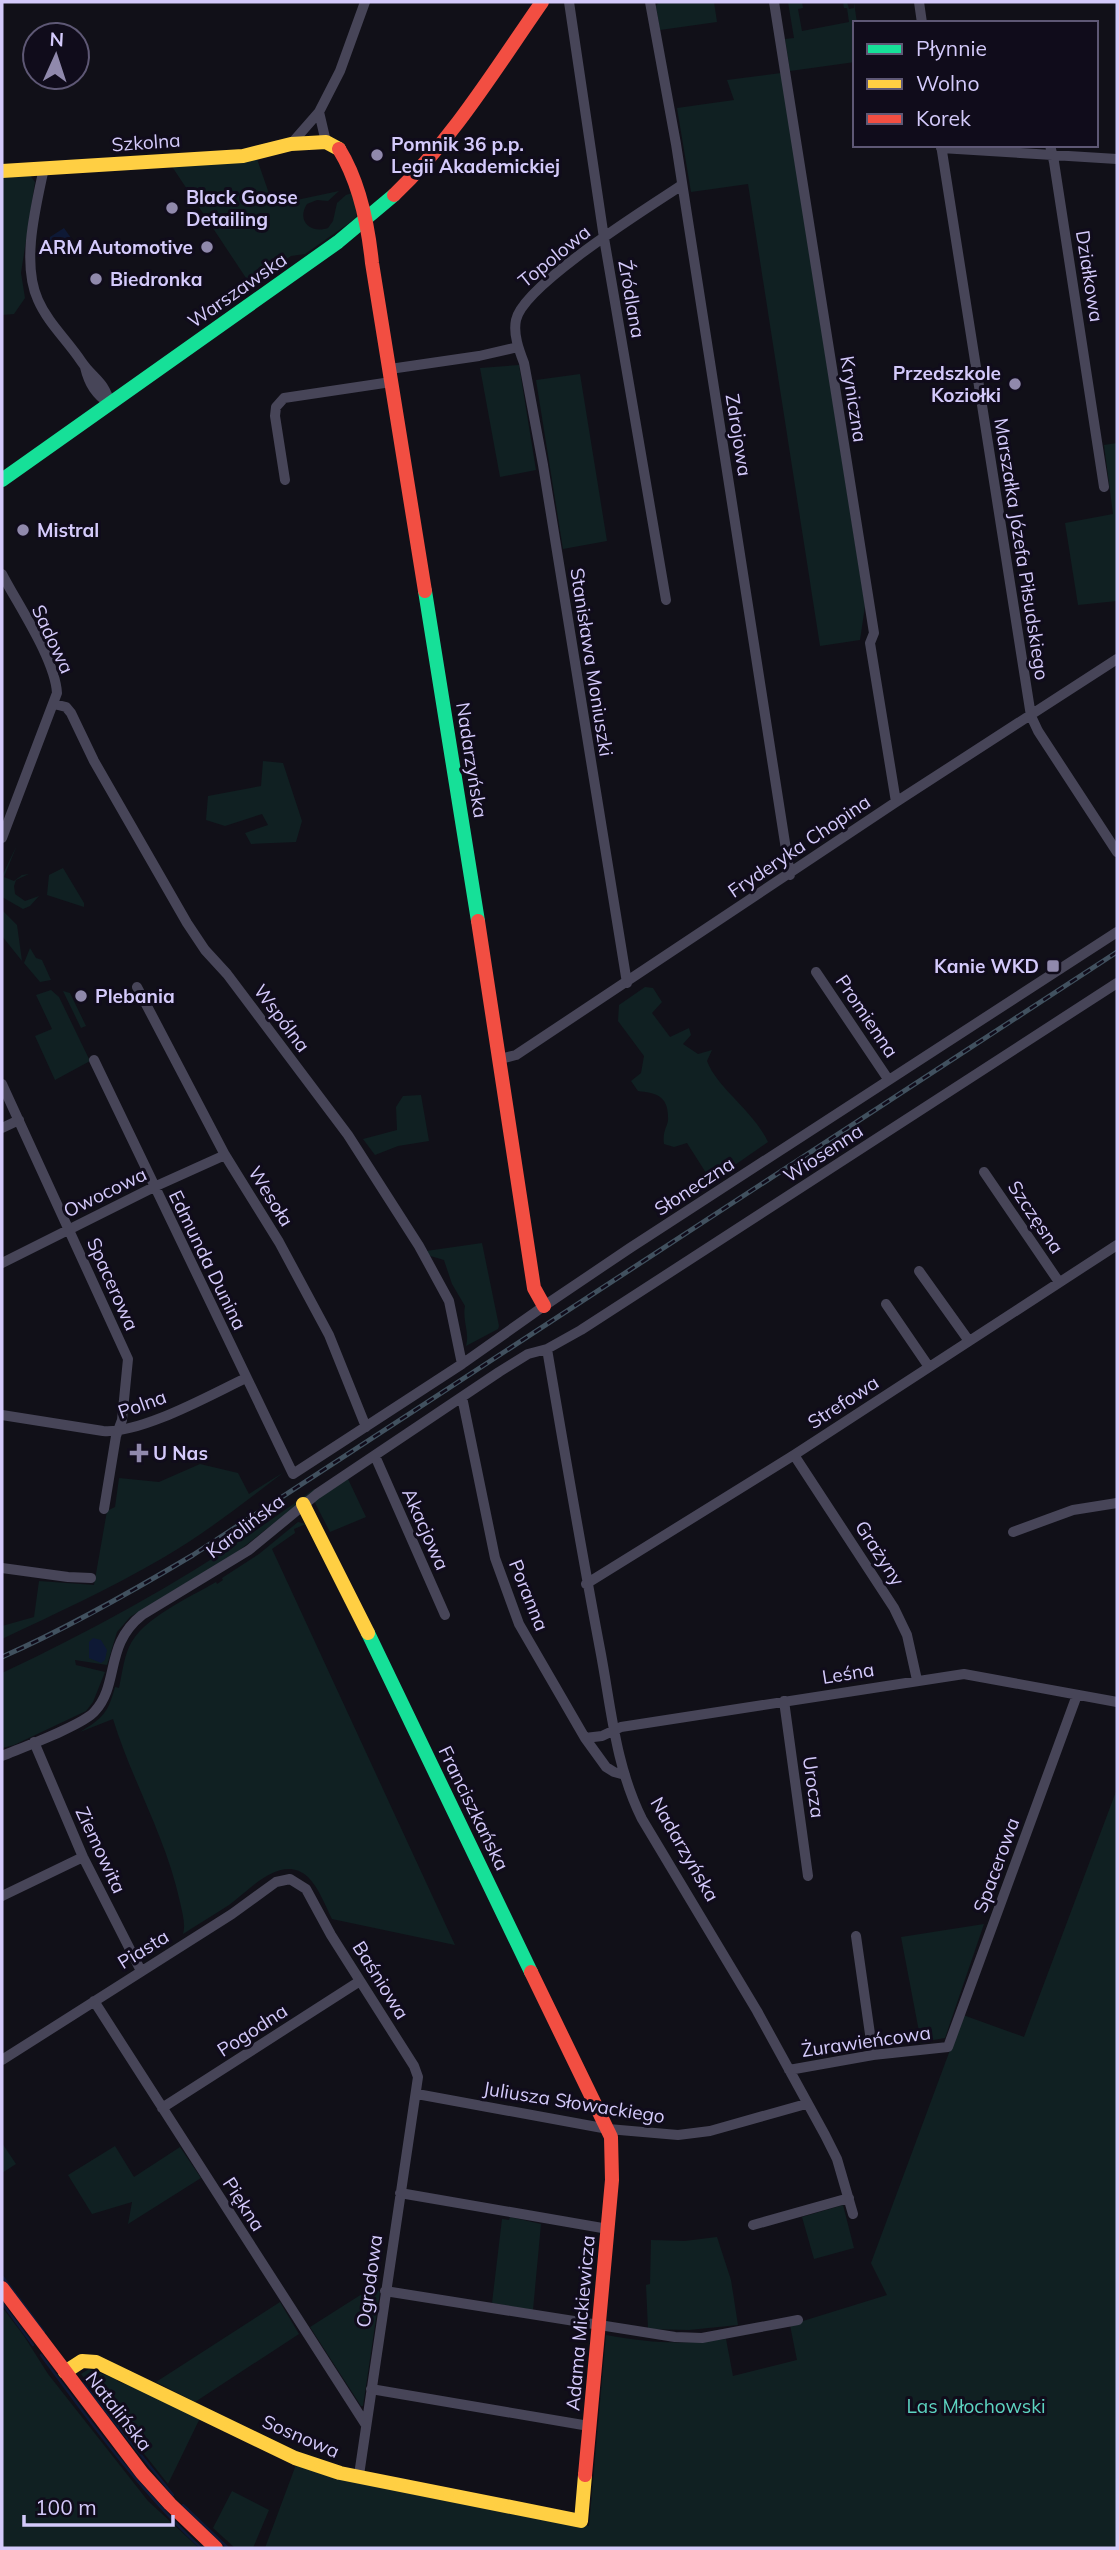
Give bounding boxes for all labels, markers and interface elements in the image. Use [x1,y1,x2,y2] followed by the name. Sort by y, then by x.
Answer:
[21,21,91,91] north arrow
[853,21,1098,147] legend
[49,27,65,51] text: N
[916,35,987,61] text: Płynnie
[916,70,979,96] text: Wolno
[916,105,971,131] text: Korek
[111,128,181,156] street label: Szkolna
[391,132,560,178] place label: Pomnik 36 p.p. Legii Akademickiej
[369,147,385,163] marker: Pomnik 36 p.p. Legii Akademickiej
[186,185,298,231] place label: Black Goose Detailing
[164,200,180,216] marker: Black Goose Detailing
[513,220,595,292] street label: Topolowa
[1071,228,1109,324] street label: Działkowa
[39,235,193,259] place label: ARM Automotive
[199,239,215,255] marker: ARM Automotive
[183,247,291,333] street label: Warszawska
[613,258,651,340] street label: Źródlana
[110,267,202,291] place label: Biedronka
[88,271,104,287] marker: Biedronka
[835,354,873,444] street label: Kryniczna
[893,361,1001,407] place label: Przedszkole Koziołki
[1007,376,1023,392] marker: Przedszkole Koziołki
[721,392,757,478] street label: Zdrojowa
[989,416,1055,682] street label: Marszałka Józefa Piłsudskiego
[37,518,99,542] place label: Mistral
[15,522,31,538] marker: Mistral
[565,566,619,758] street label: Stanisława Moniuszki
[27,601,79,677] street label: Sadowa
[451,700,493,820] street label: Nadarzyńska
[723,789,875,903] street label: Fryderyka Chopina
[934,954,1039,978] place label: Kanie WKD
[1045,958,1061,974] marker: Kanie WKD
[830,970,904,1062] street label: Promienna
[249,979,315,1057] street label: Wspólna
[95,984,175,1008] place label: Plebania
[73,988,89,1004] marker: Plebania
[779,1118,867,1188] street label: Wiosenna
[650,1151,738,1221] street label: Słoneczna
[243,1161,299,1231] street label: Wesoła
[59,1162,151,1222] street label: Owocowa
[1003,1176,1069,1258] street label: Szczęsna
[164,1186,252,1334] street label: Edmunda Dunina
[82,1234,144,1334] street label: Spacerowa
[803,1370,883,1434] street label: Strefowa
[114,1384,170,1424] street label: Polna
[153,1441,208,1465] place label: U Nas
[131,1445,147,1461] marker: U Nas
[397,1484,455,1574] street label: Akacjowa
[201,1489,289,1563] street label: Karolińska
[850,1516,910,1590] street label: Grażyny
[504,1556,554,1634] street label: Poranna
[820,1657,876,1689] street label: Leśna
[433,1742,515,1874] street label: Franciszkańska
[798,1755,830,1819] street label: Urocza
[645,1792,725,1906] street label: Nadarzyńska
[71,1803,131,1897] street label: Ziemowita
[968,1814,1024,1916] street label: Spacerowa
[113,1924,173,1974] street label: Piasta
[348,1936,414,2024] street label: Baśniowa
[212,1998,292,2062] street label: Pogodna
[800,2020,932,2062] street label: Żurawieńcowa
[481,2076,667,2128] street label: Juliusza Słowackiego
[218,2172,270,2236] street label: Piękna
[351,2233,387,2329] street label: Ogrodowa
[560,2234,600,2412] street label: Adama Mickiewicza
[81,2366,157,2456] street label: Natalińska
[906,2394,1046,2418] park label: Las Młochowski
[259,2409,343,2463] street label: Sosnowa
[24,2484,173,2528] scale bar
[35,2494,97,2520] text: 100 m

